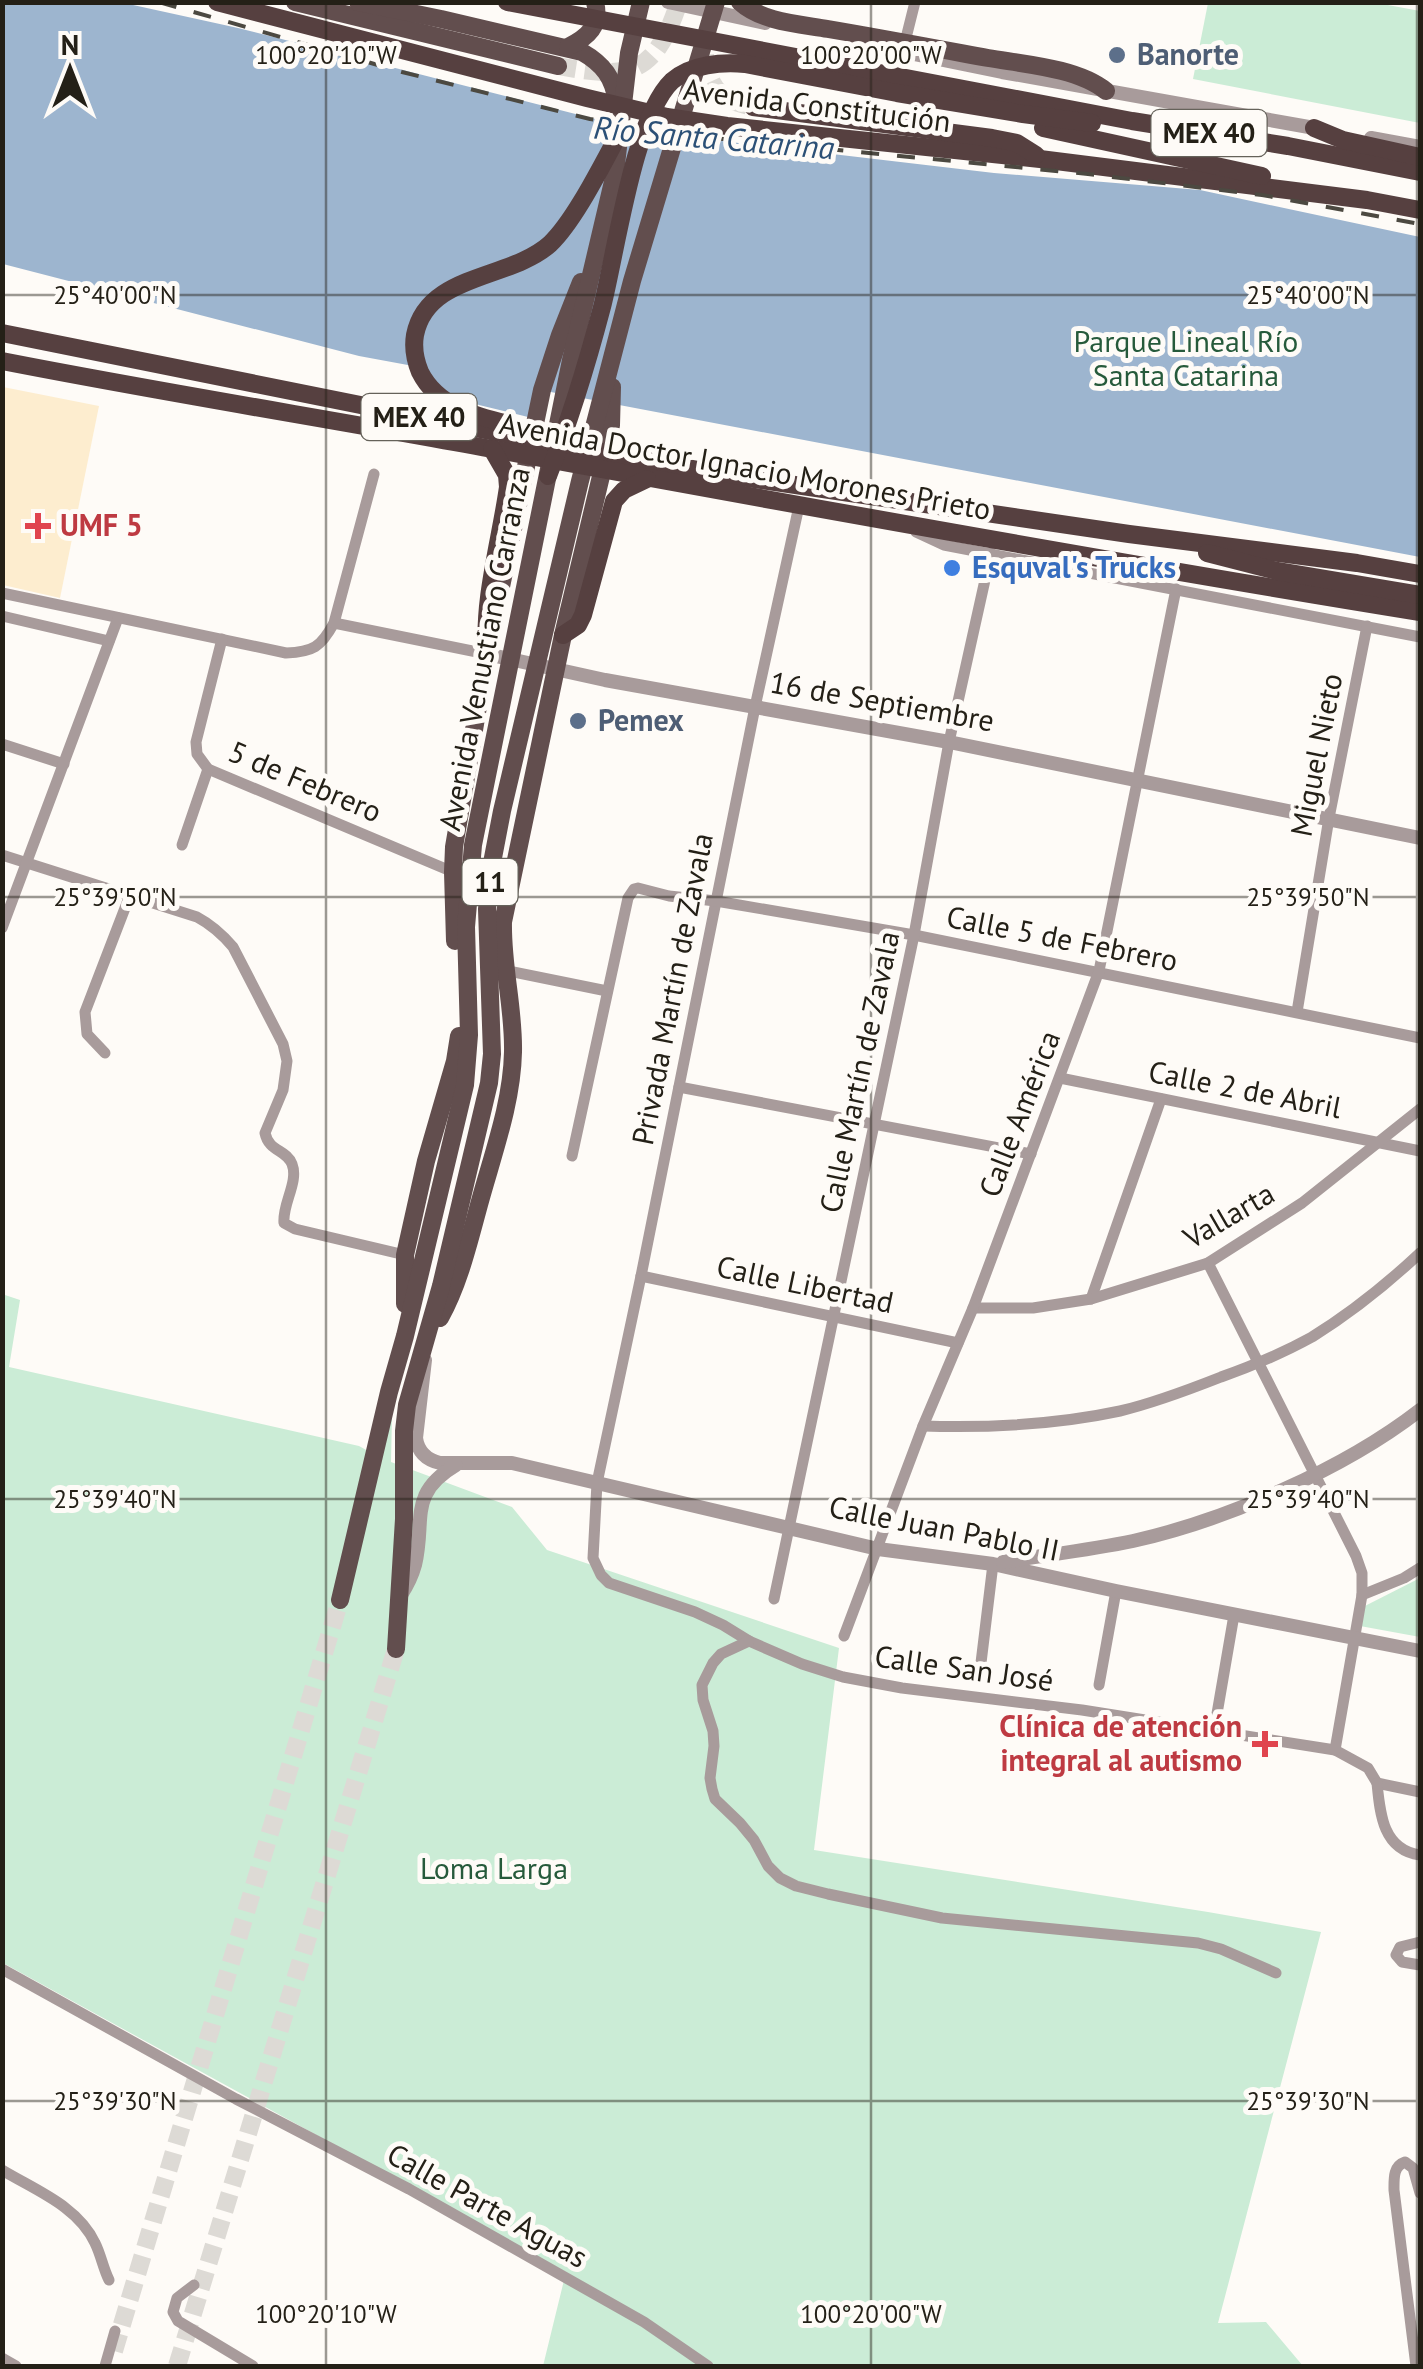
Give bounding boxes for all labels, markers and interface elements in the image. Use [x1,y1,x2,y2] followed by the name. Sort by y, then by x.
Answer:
[20,20,120,120] north arrow
[61,26,79,63] text: N
[1137,34,1239,73] place label: Banorte
[255,39,397,71] text: 100°20'10"W
[800,39,942,71] text: 100°20'00"W
[1106,44,1128,66] marker: Banorte
[681,69,953,140] street label: Avenida Constitución
[592,106,837,168] water label: Río Santa Catarina
[1152,110,1266,156] road number: MEX 40
[53,279,177,311] text: 25°40'00"N
[1246,279,1370,311] text: 25°40'00"N
[1074,321,1298,394] park label: Parque Lineal Río Santa Catarina
[362,394,476,440] road number: MEX 40
[497,403,994,528] street label: Avenida Doctor Ignacio Morones Prieto
[429,464,538,834] street label: Avenida Venustiano Carranza
[60,505,143,544] place label: UMF 5
[25,513,51,539] marker: UMF 5
[972,547,1176,586] place label: Esquval's Trucks
[941,557,963,579] marker: Esquval's Trucks
[767,662,997,739] street label: 16 de Septiembre
[1281,670,1350,840] street label: Miguel Nieto
[598,700,684,739] place label: Pemex
[567,710,589,732] marker: Pemex
[223,731,388,830] street label: 5 de Febrero
[622,829,721,1148] street label: Privada Martín de Zavala
[462,859,518,905] road number: 11
[53,881,177,913] text: 25°39'50"N
[1246,881,1370,913] text: 25°39'50"N
[943,896,1181,979] street label: Calle 5 de Febrero
[810,927,907,1216] street label: Calle Martín de Zavala
[969,1025,1068,1202] street label: Calle América
[1145,1051,1345,1126] street label: Calle 2 de Abril
[1175,1173,1281,1257] street label: Vallarta
[713,1246,897,1321] street label: Calle Libertad
[53,1483,177,1515] text: 25°39'40"N
[1246,1483,1370,1515] text: 25°39'40"N
[826,1486,1063,1569] street label: Calle Juan Pablo II
[872,1636,1056,1699] street label: Calle San José
[999,1706,1242,1779] place label: Clínica de atención integral al autismo
[1252,1731,1278,1757] marker: Clínica de atención integral al autismo
[420,1848,568,1887] park label: Loma Larga
[53,2085,177,2117] text: 25°39'30"N
[1246,2085,1370,2117] text: 25°39'30"N
[381,2134,595,2276] street label: Calle Parte Aguas
[255,2298,397,2330] text: 100°20'10"W
[800,2298,942,2330] text: 100°20'00"W

